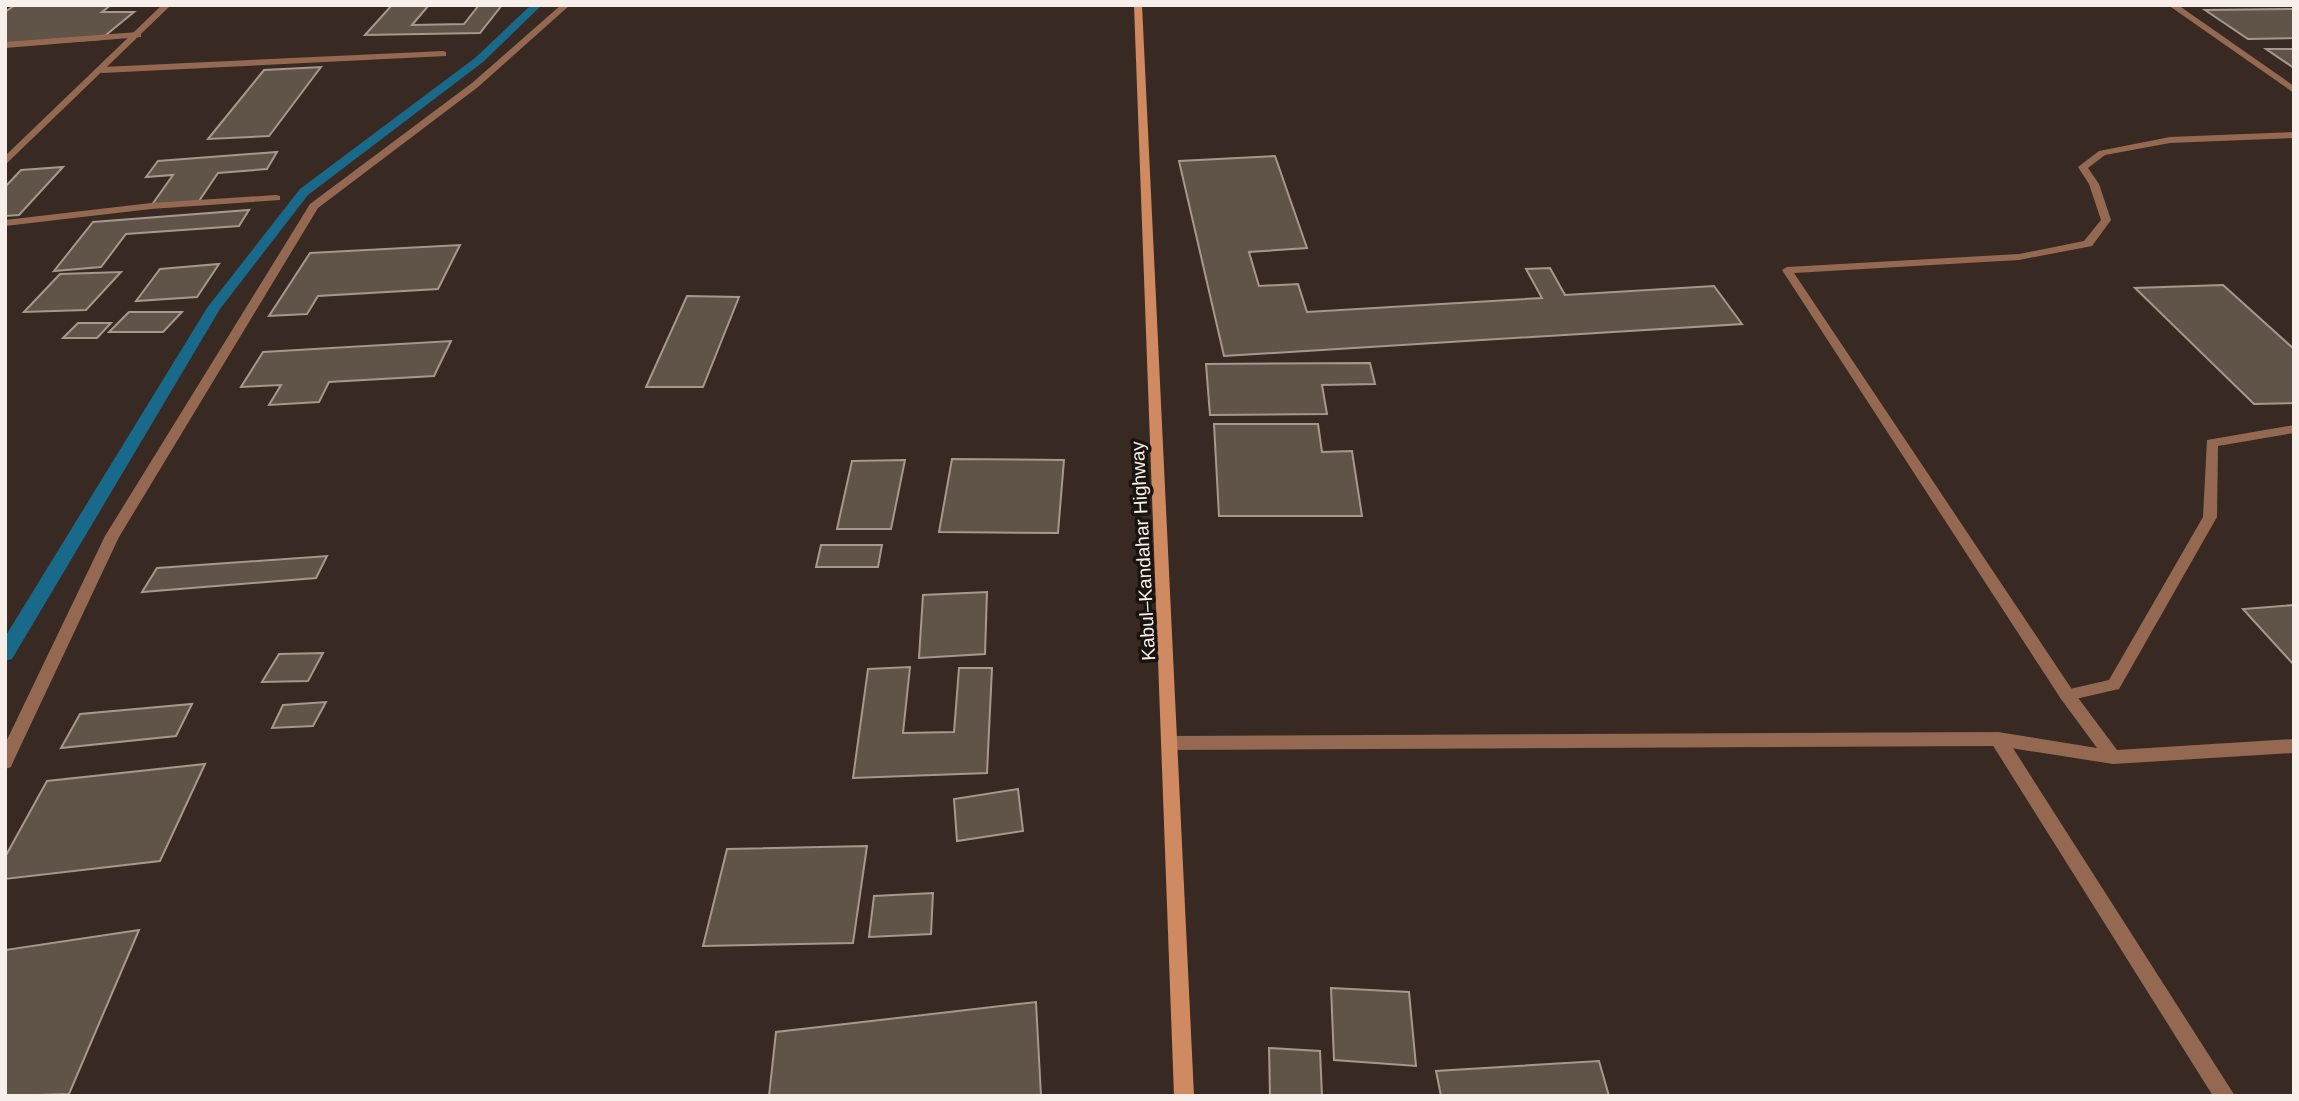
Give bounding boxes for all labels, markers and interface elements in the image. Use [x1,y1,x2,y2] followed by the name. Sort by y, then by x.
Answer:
[1127,440,1159,661] street label: Kabul–Kandahar Highway

